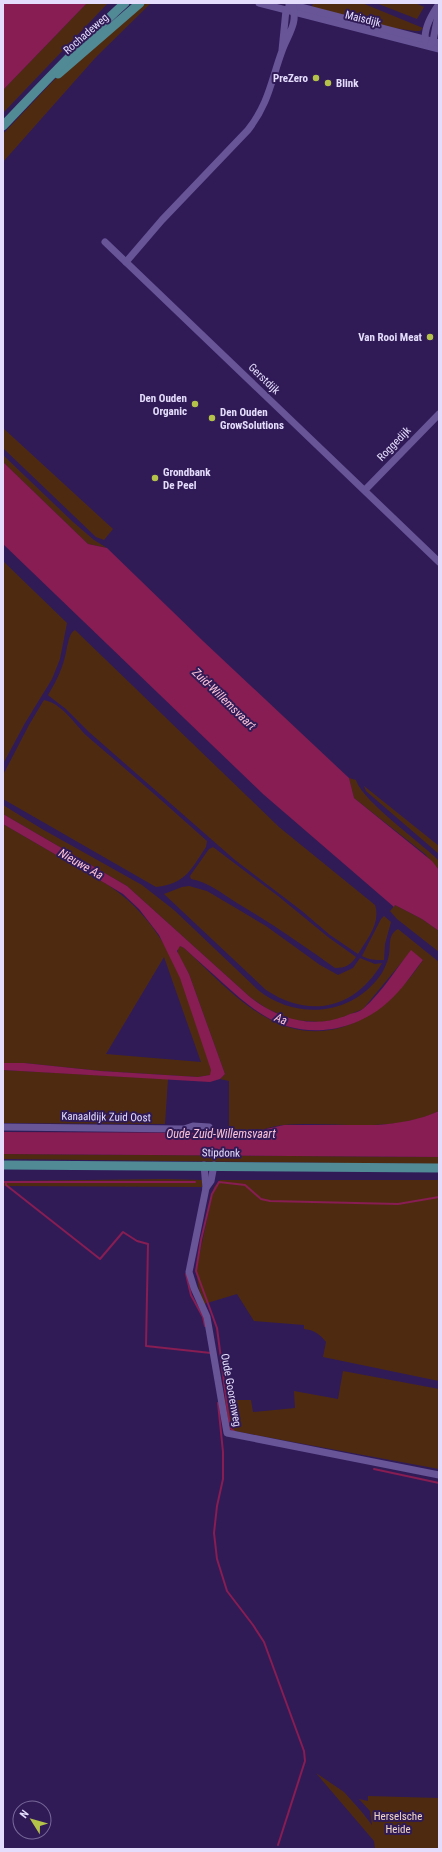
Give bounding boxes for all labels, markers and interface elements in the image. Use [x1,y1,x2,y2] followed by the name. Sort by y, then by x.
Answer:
[344,8,382,30] street label: Maisdijk
[61,11,111,57] street label: Rochadeweg
[273,72,309,85] place label: PreZero
[311,73,321,83] marker: PreZero
[336,77,359,90] place label: Blink
[323,78,333,88] marker: Blink
[358,331,423,344] place label: Van Rooi Meat
[425,332,435,342] marker: Van Rooi Meat
[246,361,282,397] street label: Gerstdijk
[139,392,187,418] place label: Den Ouden Organic
[190,399,200,409] marker: Den Ouden Organic
[220,406,284,432] place label: Den Ouden GrowSolutions
[207,413,217,423] marker: Den Ouden GrowSolutions
[374,424,414,464] street label: Roggedijk
[163,466,211,492] place label: Grondbank De Peel
[150,473,160,483] marker: Grondbank De Peel
[189,665,259,733] water label: Zuid-Willemsvaart
[56,846,106,882] water label: Nieuwe Aa
[272,1010,289,1028] water label: Aa
[61,1110,151,1124] street label: Kanaaldijk Zuid Oost
[166,1127,276,1141] water label: Oude Zuid-Willemsvaart
[202,1146,240,1160] street label: Stipdonk
[218,1352,244,1428] street label: Oude Goorenweg
[12,1800,52,1840] north arrow
[17,1807,32,1821] text: N
[374,1810,422,1836] park label: Herselsche Heide

